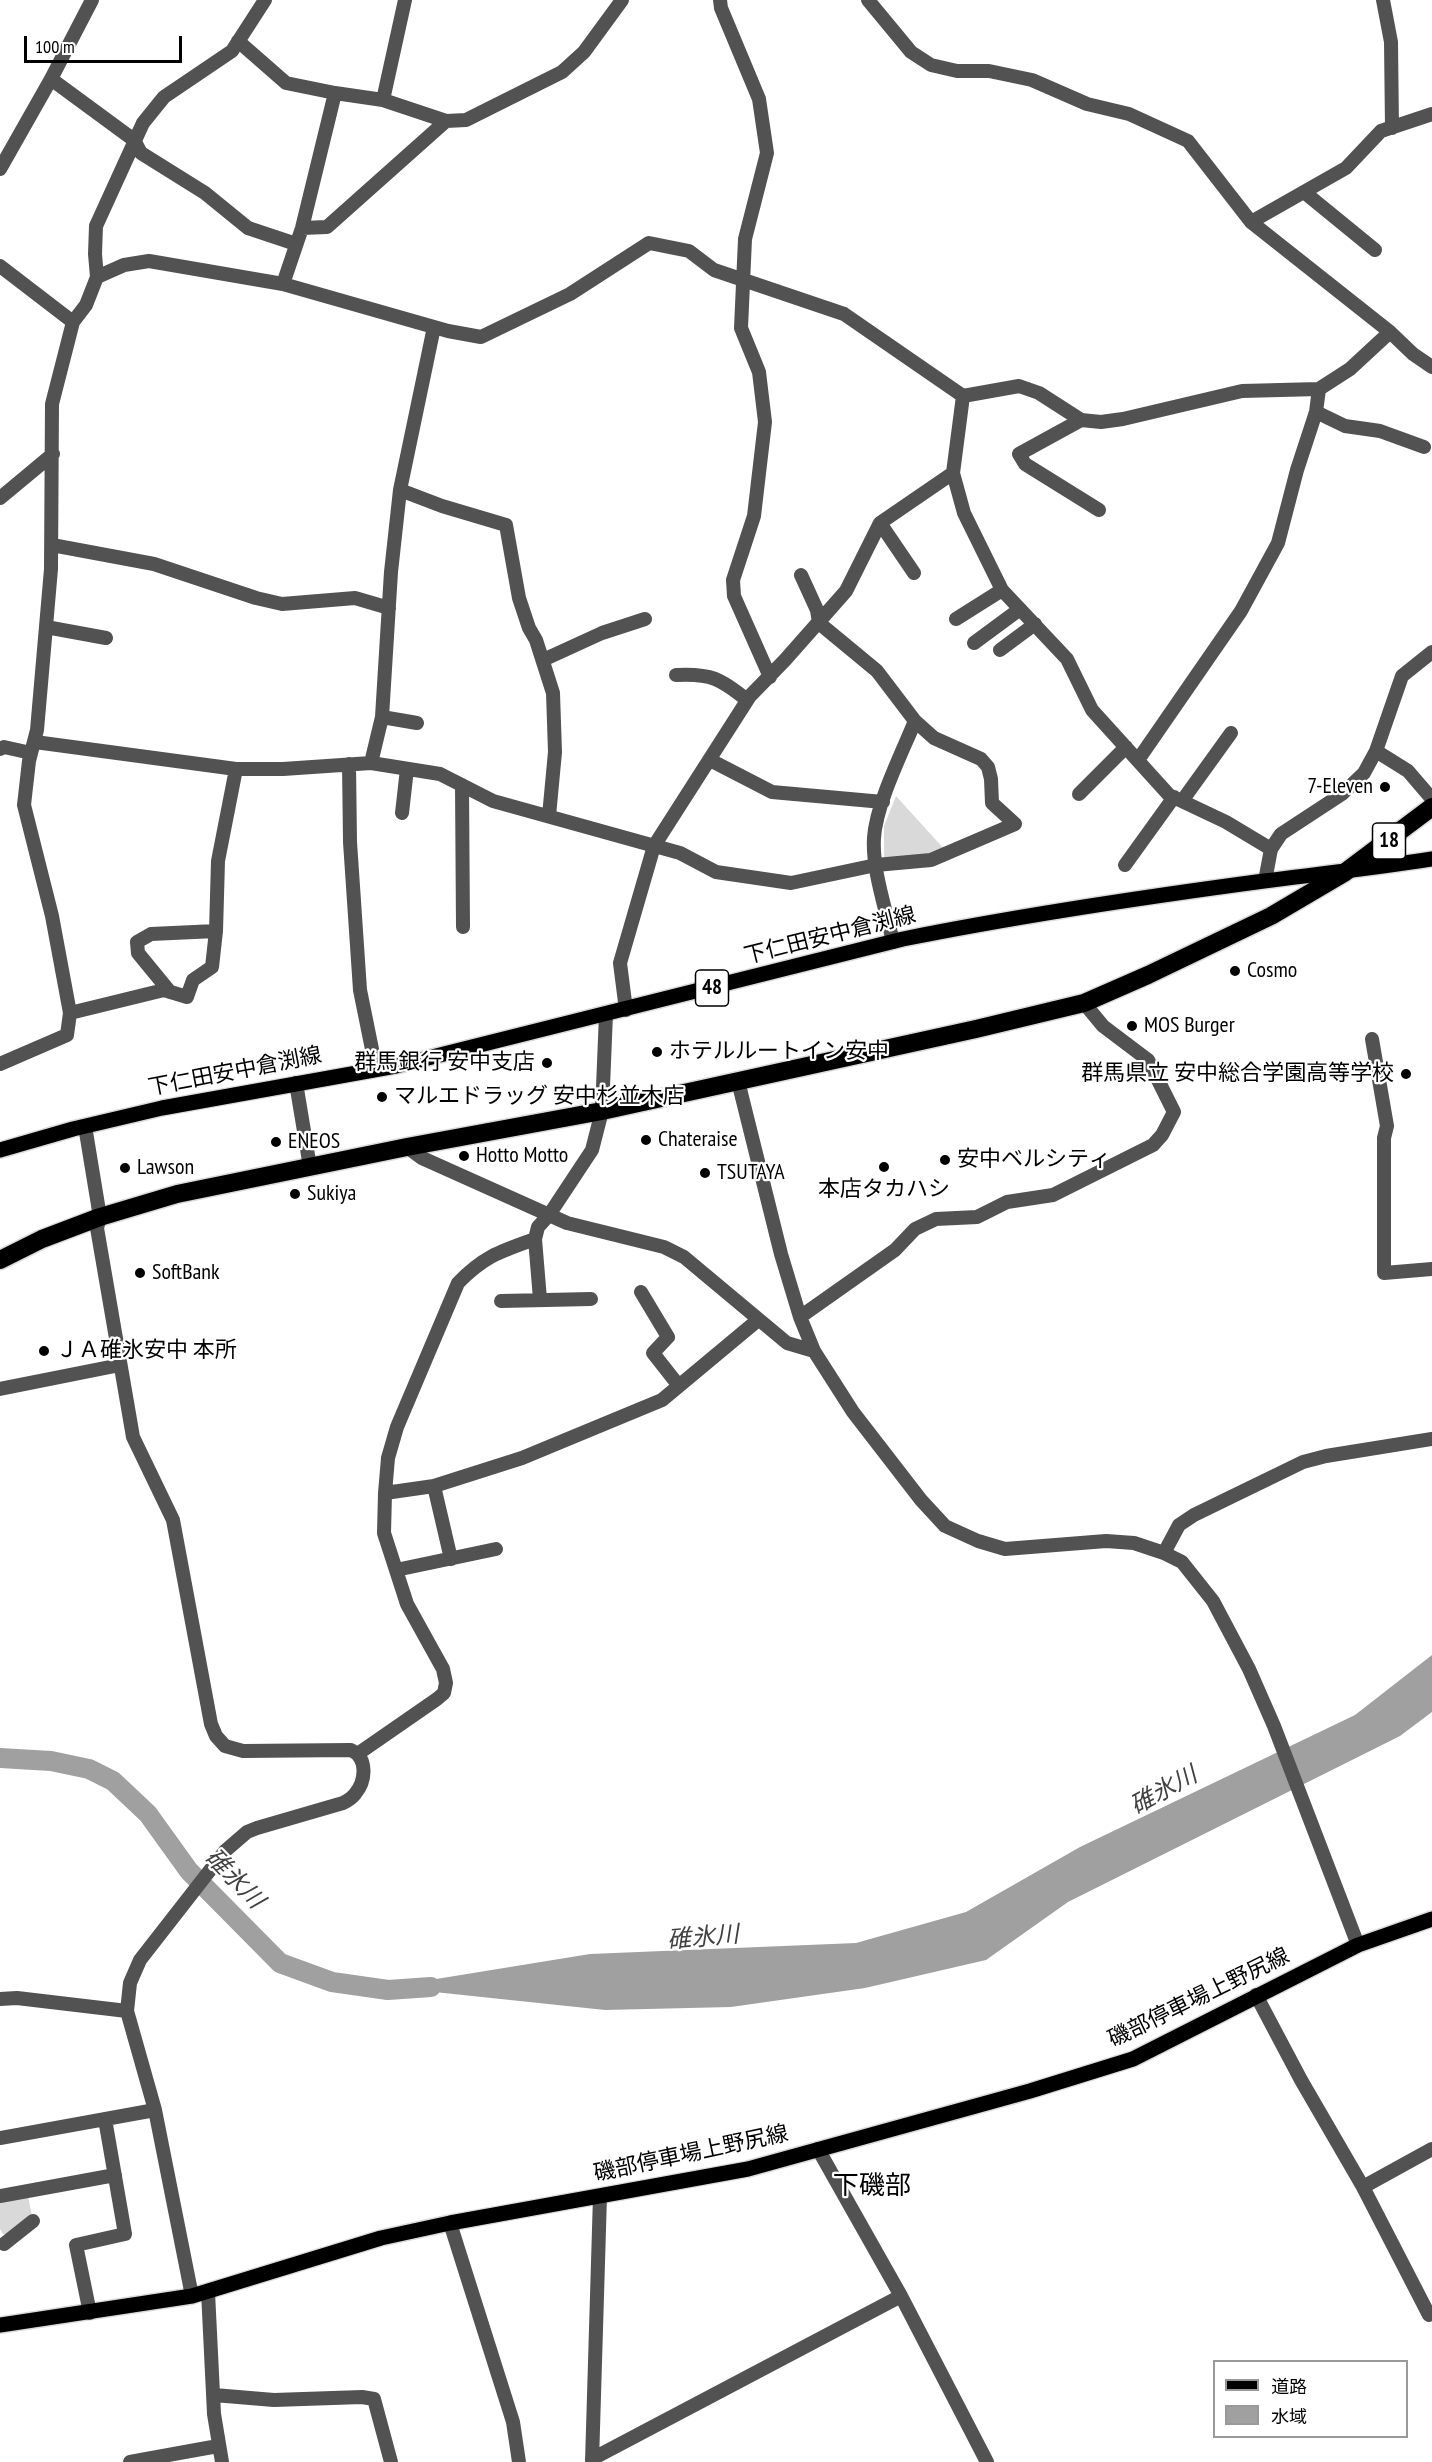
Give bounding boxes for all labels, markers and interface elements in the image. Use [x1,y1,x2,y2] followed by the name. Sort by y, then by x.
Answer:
[27,24,184,62] scale bar
[35,35,75,58] text: 100 m
[1307,774,1373,800] place label: 7-Eleven
[1378,780,1392,794] marker: 7-Eleven
[1372,823,1406,859] road number: 18
[741,902,919,970] street label: 下仁田安中倉渕線
[1247,958,1297,984] place label: Cosmo
[1228,964,1242,978] marker: Cosmo
[696,970,728,1006] road number: 48
[1144,1013,1235,1039] place label: MOS Burger
[1125,1019,1139,1033] marker: MOS Burger
[669,1039,889,1065] place label: ホテルルートイン安中
[146,1042,324,1102] street label: 下仁田安中倉渕線
[650,1045,664,1059] marker: ホテルルートイン安中
[354,1050,535,1076] place label: 群馬銀行 安中支店
[540,1056,554,1070] marker: 群馬銀行 安中支店
[1081,1061,1394,1087] place label: 群馬県立 安中総合学園高等学校
[1399,1067,1413,1081] marker: 群馬県立 安中総合学園高等学校
[394,1084,685,1110] place label: マルエドラッグ 安中杉並木店
[375,1090,389,1104] marker: マルエドラッグ 安中杉並木店
[658,1127,738,1153] place label: Chateraise
[288,1129,340,1155] place label: ENEOS
[639,1133,653,1147] marker: Chateraise
[269,1135,283,1149] marker: ENEOS
[476,1143,568,1169] place label: Hotto Motto
[957,1147,1111,1173] place label: 安中ベルシティ
[457,1149,471,1163] marker: Hotto Motto
[938,1153,952,1167] marker: 安中ベルシティ
[137,1155,194,1181] place label: Lawson
[717,1160,785,1186] place label: TSUTAYA
[877,1160,891,1174] marker: 本店タカハシ
[118,1161,132,1175] marker: Lawson
[698,1166,712,1180] marker: TSUTAYA
[818,1177,950,1203] place label: 本店タカハシ
[307,1181,356,1207] place label: Sukiya
[288,1187,302,1201] marker: Sukiya
[152,1260,219,1286] place label: SoftBank
[133,1266,147,1280] marker: SoftBank
[56,1338,237,1364] place label: ＪＡ碓氷安中 本所
[37,1344,51,1358] marker: ＪＡ碓氷安中 本所
[1126,1761,1202,1821] water label: 碓氷川
[199,1843,269,1915] water label: 碓氷川
[666,1921,740,1955] water label: 碓氷川
[1104,1943,1294,2053] street label: 磯部停車場上野尻線
[591,2121,791,2187] street label: 磯部停車場上野尻線
[833,2171,911,2203] district label: 下磯部
[1213,2360,1408,2438] legend
[1271,2375,1307,2398] text: 道路
[1271,2405,1307,2428] text: 水域

